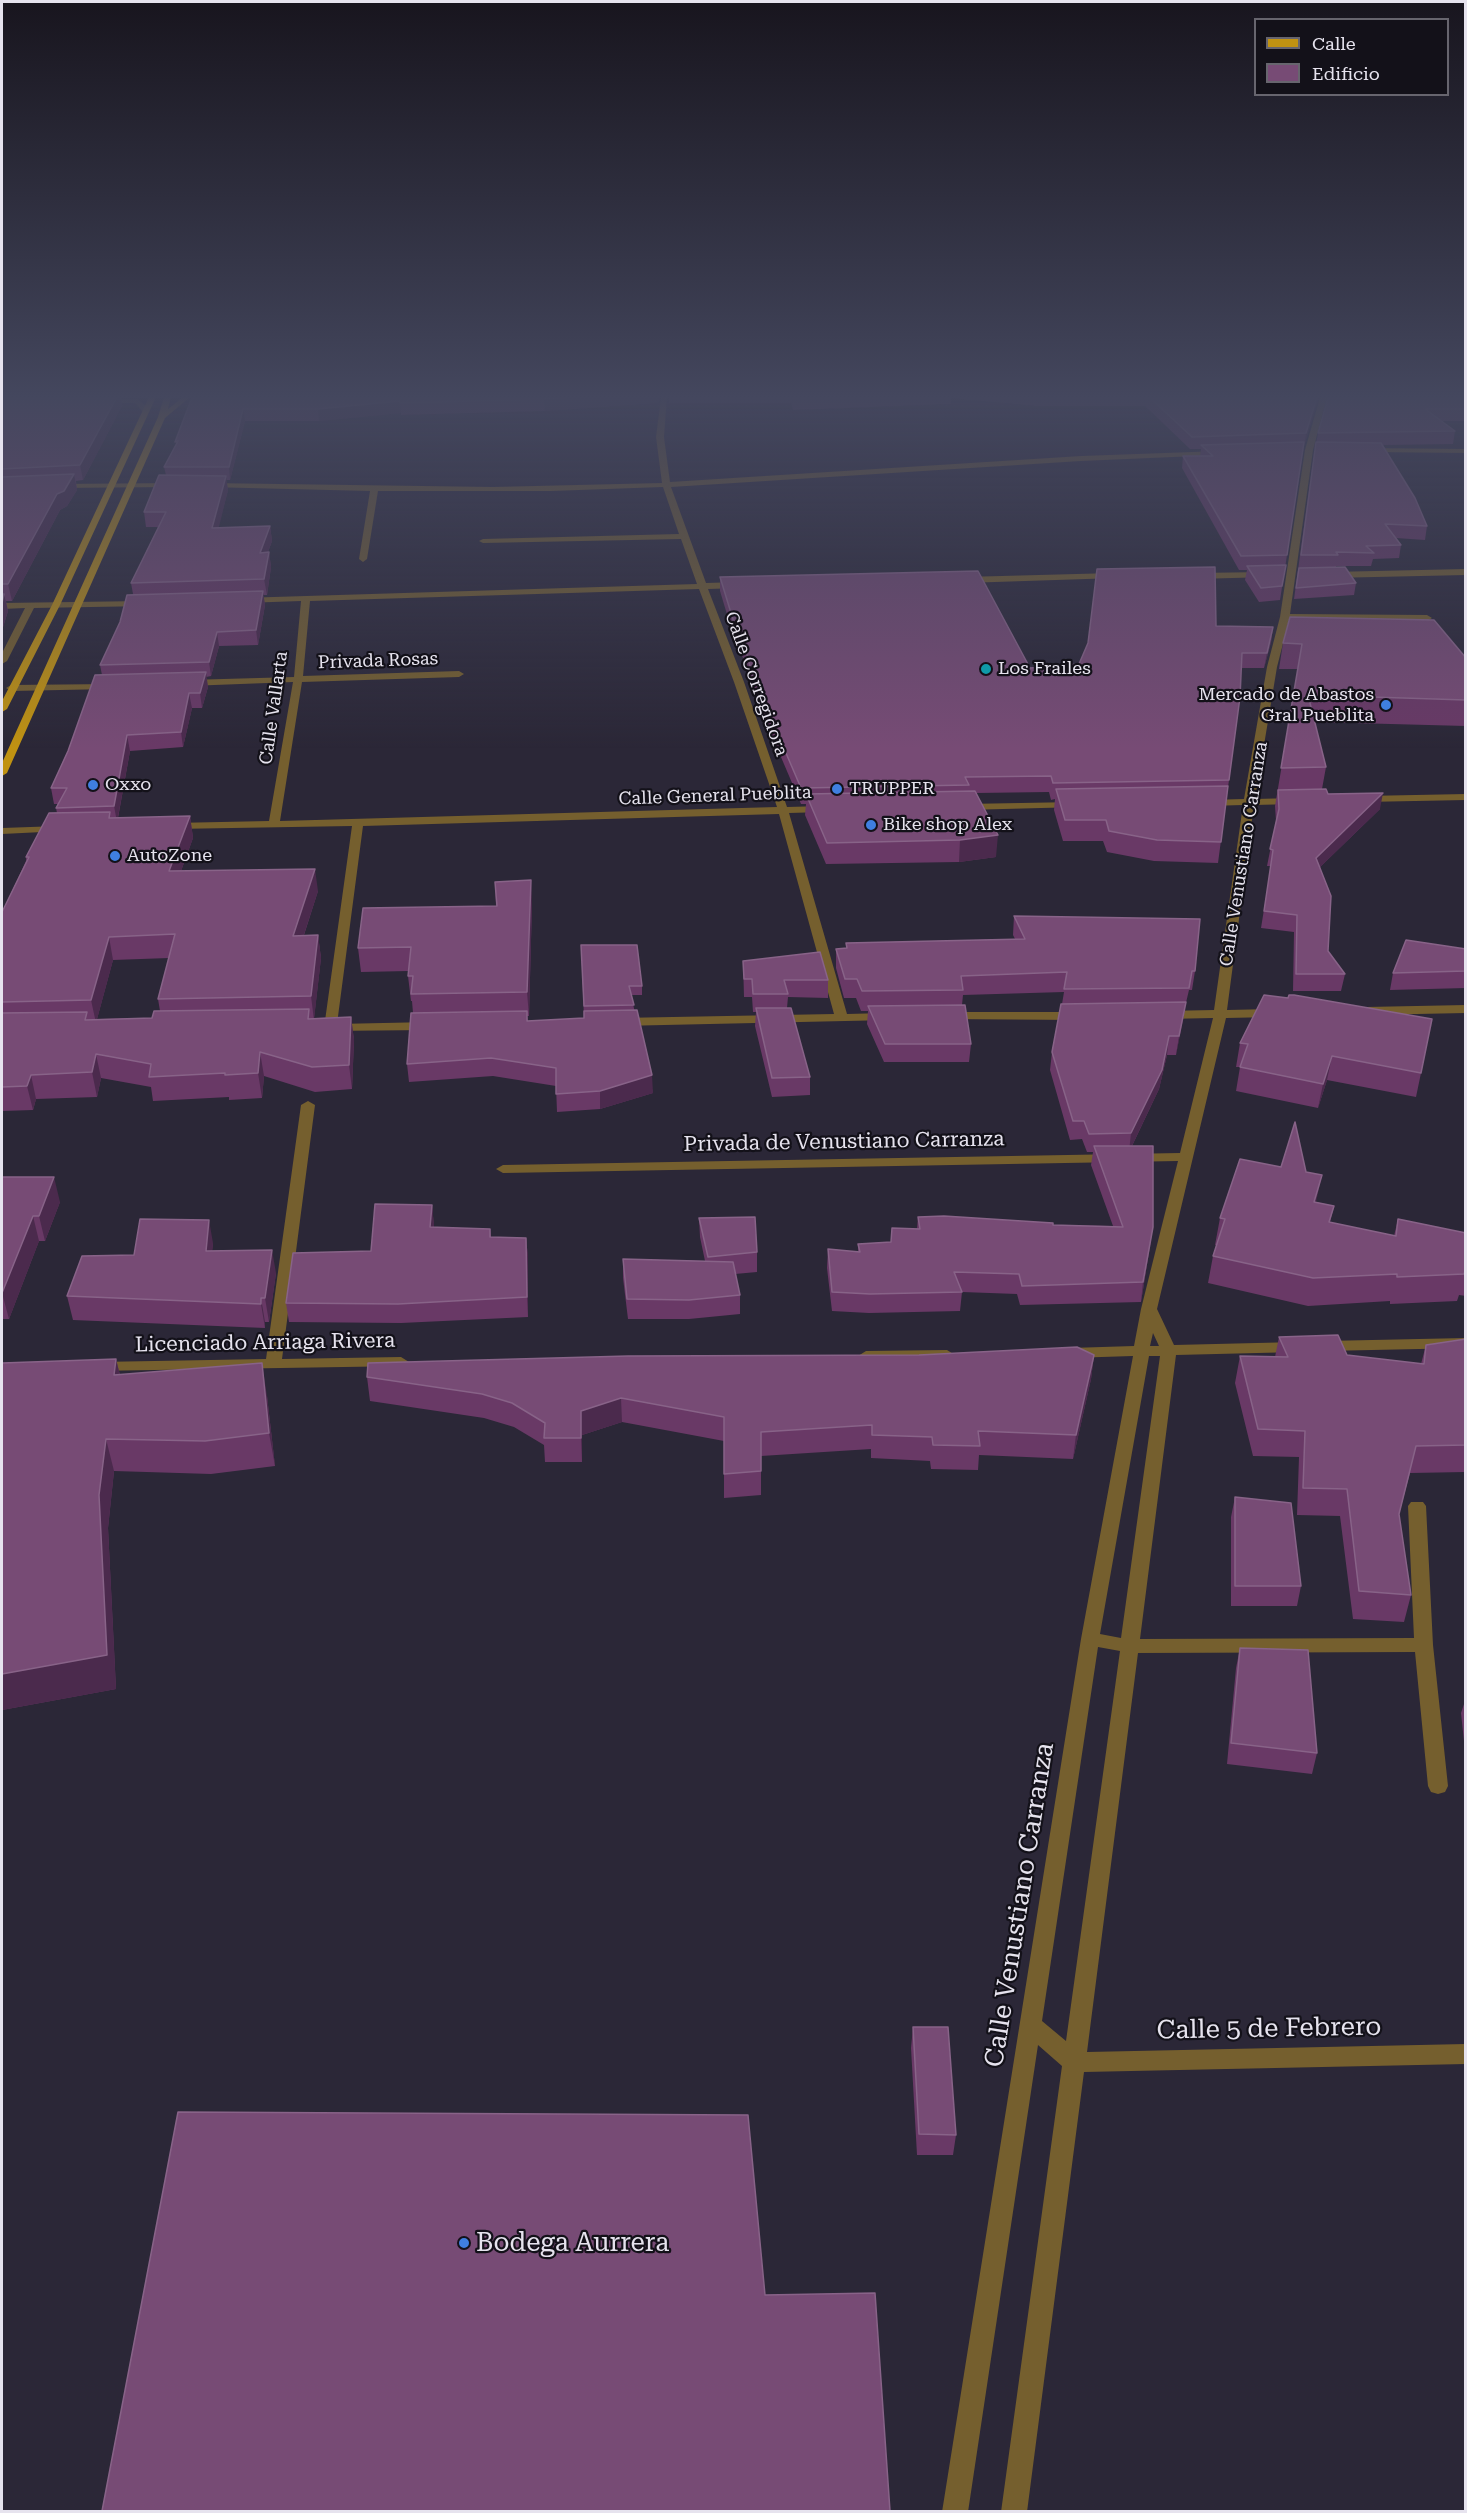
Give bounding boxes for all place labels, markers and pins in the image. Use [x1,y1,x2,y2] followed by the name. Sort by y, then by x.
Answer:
[998,658,1091,680] place label: Los Frailes
[979,662,993,676] marker: Los Frailes
[1198,684,1374,726] place label: Mercado de Abastos Gral Pueblita
[1379,698,1393,712] marker: Mercado de Abastos Gral Pueblita
[105,774,151,796] place label: Oxxo
[86,778,100,792] marker: Oxxo
[849,778,935,800] place label: TRUPPER
[830,782,844,796] marker: TRUPPER
[883,814,1012,836] place label: Bike shop Alex
[864,818,878,832] marker: Bike shop Alex
[127,845,212,867] place label: AutoZone
[108,849,122,863] marker: AutoZone
[476,2227,669,2259] place label: Bodega Aurrera
[457,2236,471,2250] marker: Bodega Aurrera

